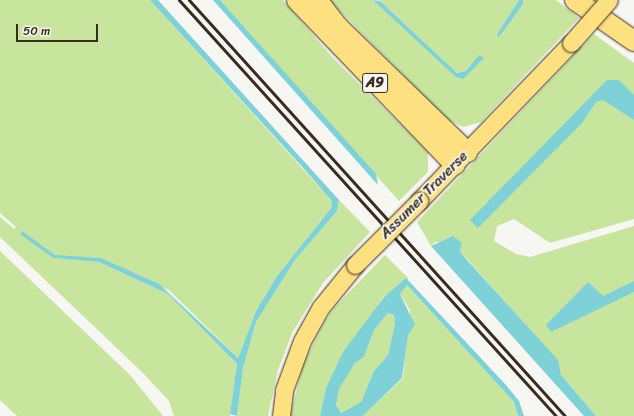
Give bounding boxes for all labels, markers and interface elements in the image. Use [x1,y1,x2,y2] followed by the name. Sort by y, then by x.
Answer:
[18,16,100,42] scale bar
[23,20,50,42] text: 50 m
[362,71,388,95] road number: A9
[376,147,472,243] street label: Assumer Traverse

